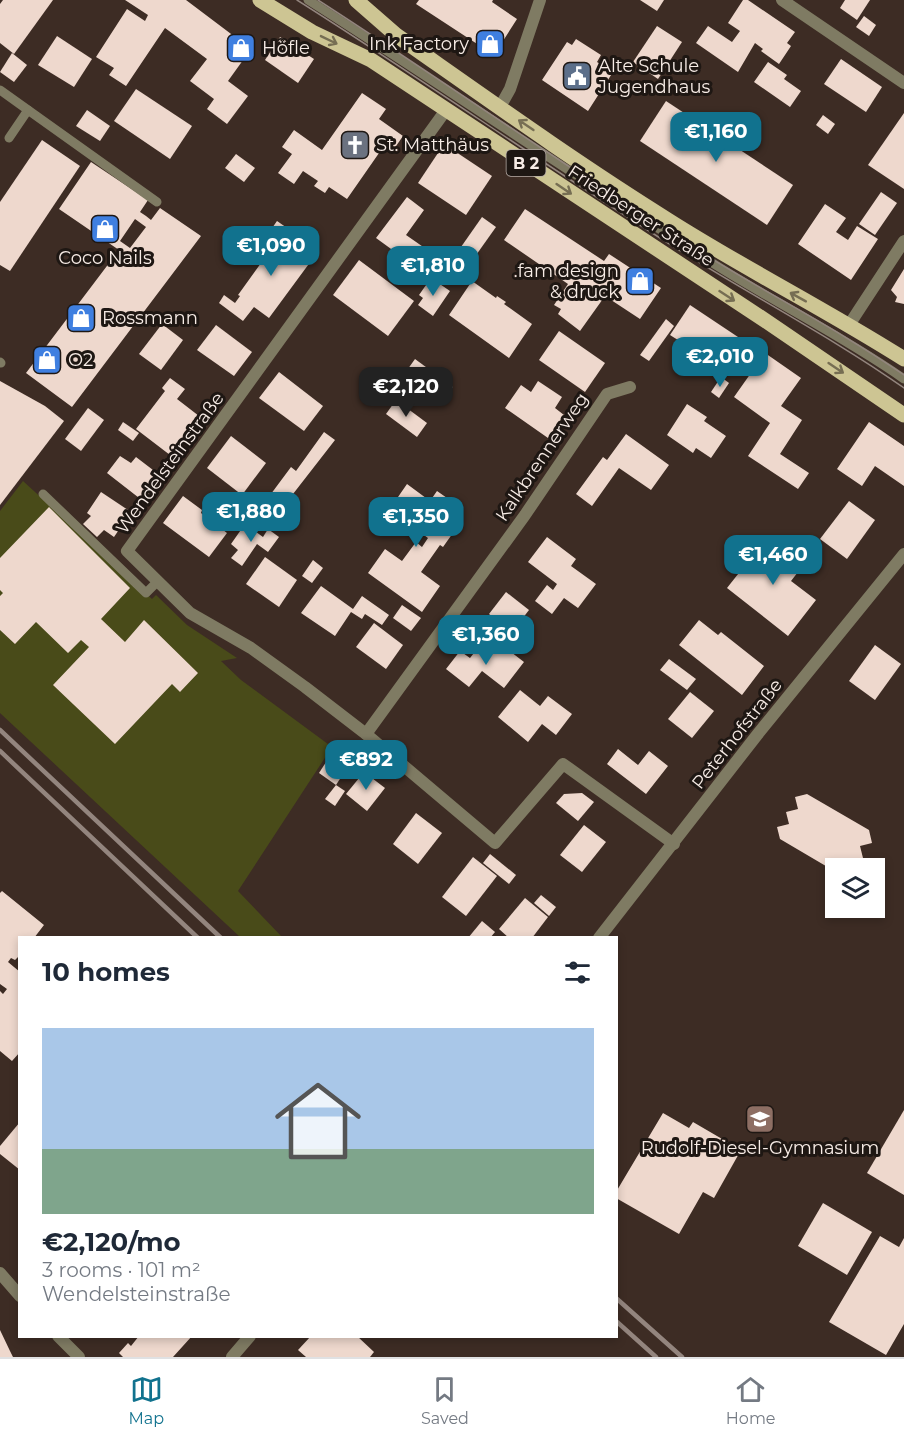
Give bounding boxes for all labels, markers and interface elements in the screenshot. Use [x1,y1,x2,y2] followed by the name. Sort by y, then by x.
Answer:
[474,28,506,60] shop icon: Ink Factory
[225,32,257,64] shop icon: Höfle
[369,33,469,55] place label: Ink Factory
[319,34,337,46] one-way arrow
[262,37,310,59] place label: Höfle
[597,55,711,98] place label: Alte Schule Jugendhaus
[561,60,593,92] public building icon: Alte Schule Jugendhaus
[667,112,765,163] pin: €1,160
[518,119,535,132] one-way arrow
[684,119,748,143] text: €1,160
[339,129,371,161] church icon: St. Matthäus
[376,134,489,156] place label: St. Matthäus
[506,150,546,176] road number: B 2
[564,161,718,272] street label: Friedberger Straße
[556,182,573,195] one-way arrow
[89,213,121,245] shop icon: Coco Nails
[222,226,320,277] pin: €1,090
[236,233,306,257] text: €1,090
[384,246,482,297] pin: €1,810
[58,247,152,269] place label: Coco Nails
[401,253,465,277] text: €1,810
[514,260,619,303] place label: .fam design & druck
[624,265,656,297] shop icon: .fam design & druck
[719,289,736,302] one-way arrow
[789,291,807,302] one-way arrow
[65,302,97,334] shop icon: Rossmann
[102,307,198,329] place label: Rossmann
[671,337,769,388] pin: €2,010
[31,344,63,376] shop icon: O2
[686,344,754,368] text: €2,010
[68,349,93,371] place label: O2
[827,362,844,374] one-way arrow
[357,367,455,418] pin: €2,120
[373,374,439,398] text: €2,120
[111,388,229,538] street label: Wendelsteinstraße
[491,389,593,525] street label: Kalkbrennerweg
[202,492,300,543] pin: €1,880
[367,497,465,548] pin: €1,350
[216,499,286,523] text: €1,880
[383,504,449,528] text: €1,350
[724,535,822,586] pin: €1,460
[738,542,808,566] text: €1,460
[437,615,535,666] pin: €1,360
[452,622,520,646] text: €1,360
[687,674,787,794] street label: Peterhofstraße
[330,740,402,791] pin: €892
[339,747,393,771] text: €892
[825,858,885,918] map controls
[825,858,885,918] button: layers
[42,956,170,988] text: 10 homes
[561,956,594,989] icon: filters
[264,1067,372,1175] icon: home
[744,1103,776,1135] school or university icon: Rudolf-Diesel-Gymnasium
[641,1137,879,1159] place label: Rudolf-Diesel-Gymnasium
[42,1226,181,1258] text: €2,120/mo
[42,1258,201,1282] text: 3 rooms · 101 m²
[42,1282,231,1306] text: Wendelsteinstraße
[128,1373,164,1428] tab: Map
[421,1373,469,1428] tab: Saved
[726,1373,776,1428] tab: Home

